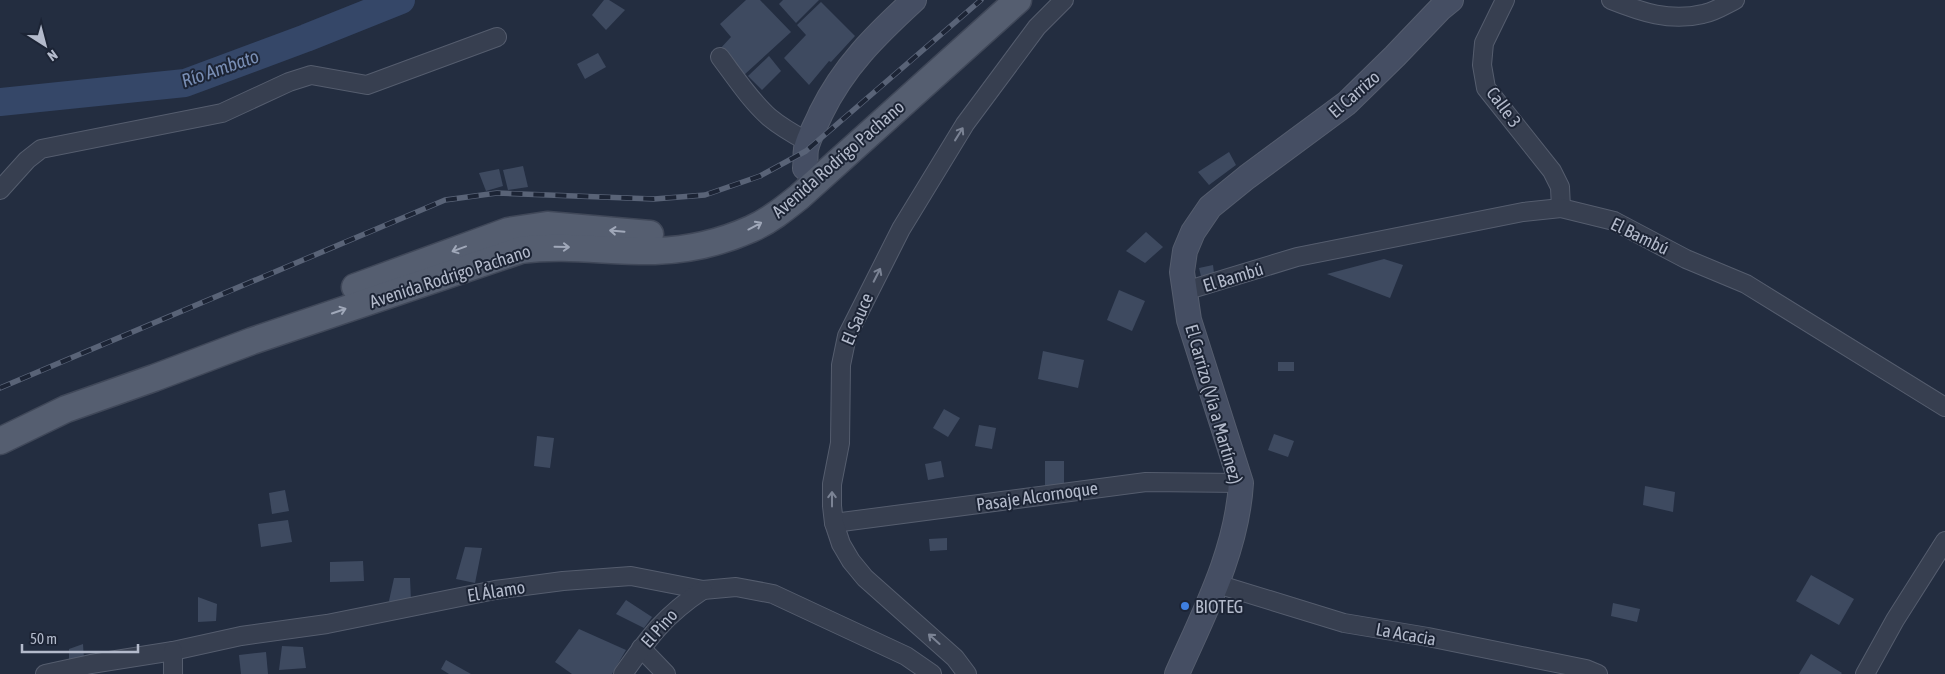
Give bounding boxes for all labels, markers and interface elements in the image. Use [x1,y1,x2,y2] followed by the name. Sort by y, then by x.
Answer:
[20,20,70,70] north arrow
[178,44,262,91] water label: Río Ambato
[45,47,61,64] text: N
[1324,66,1384,122] street label: El Carrizo
[1482,83,1526,131] street label: Calle 3
[768,96,908,222] street label: Avenida Rodrigo Pachano
[954,128,964,142] one-way arrow
[1608,213,1672,259] street label: El Bambú
[748,221,763,231] one-way arrow
[609,226,625,236] one-way arrow
[367,240,533,312] street label: Avenida Rodrigo Pachano
[553,242,569,252] one-way arrow
[451,245,467,254] one-way arrow
[1200,258,1266,296] street label: El Bambú
[872,267,882,282] one-way arrow
[837,290,877,348] street label: El Sauce
[331,306,347,315] one-way arrow
[1181,322,1247,486] street label: El Carrizo (Vía a Martínez)
[975,477,1099,515] street label: Pasaje Alcornoque
[827,491,837,508] one-way arrow
[466,576,526,606] street label: El Álamo
[1195,596,1243,617] place label: BIOTEG
[1179,600,1191,612] marker: BIOTEG
[636,604,682,652] street label: El Pino
[1374,618,1438,650] street label: La Acacia
[22,622,139,654] scale bar
[30,630,57,647] text: 50 m
[927,633,940,645] one-way arrow

